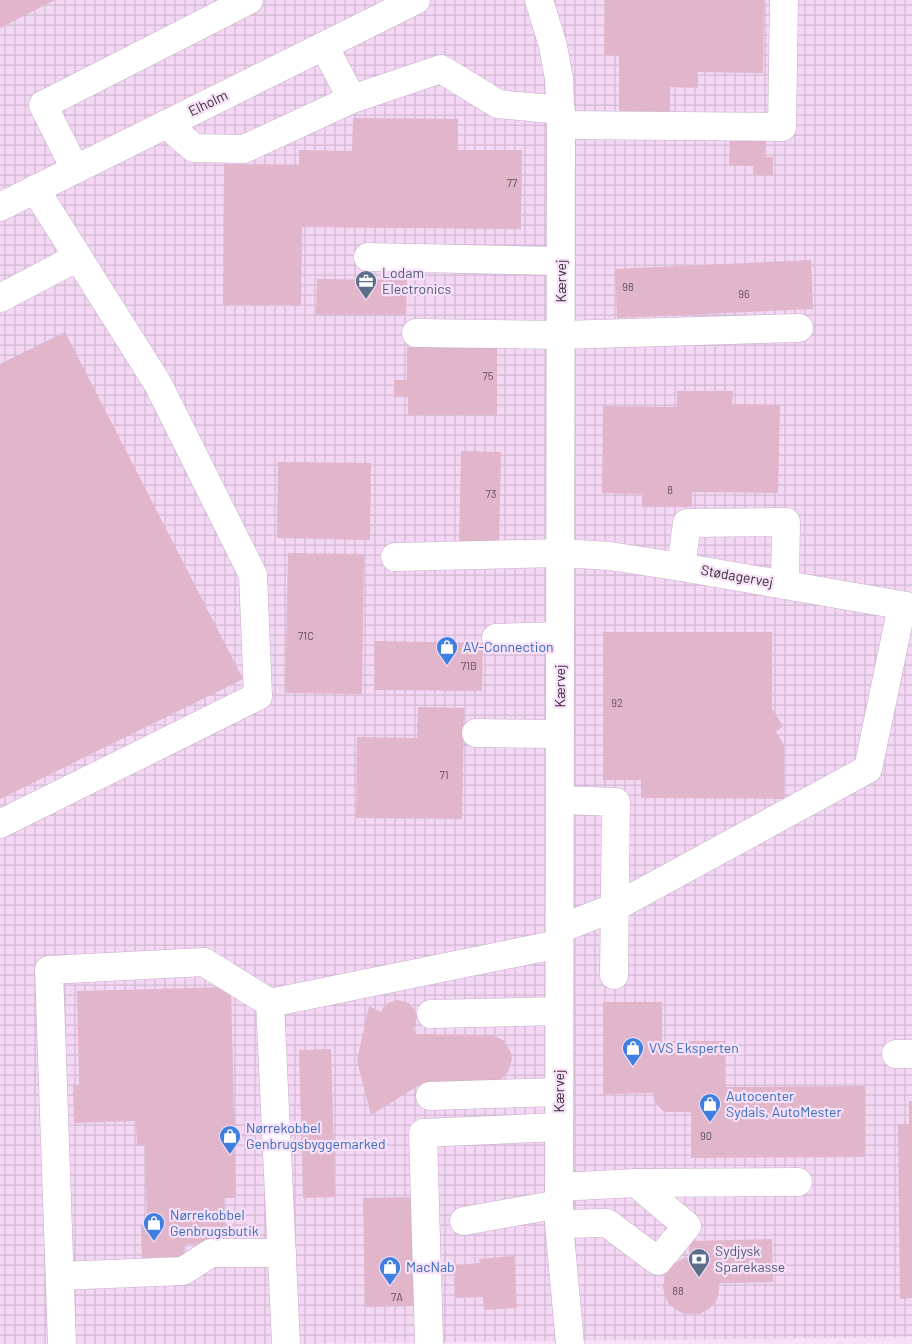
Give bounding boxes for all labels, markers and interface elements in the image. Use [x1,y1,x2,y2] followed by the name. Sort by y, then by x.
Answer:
[185,86,230,119] street label: Elholm
[507,176,517,189] house number: 77
[552,260,569,303] street label: Kærvej
[382,264,452,297] place label: Lodam Electronics
[354,269,378,300] office icon: Lodam Electronics
[622,280,634,293] house number: 98
[738,287,750,300] house number: 96
[483,369,494,382] house number: 75
[667,483,673,496] house number: 8
[486,487,496,500] house number: 73
[700,561,775,590] street label: Stødagervej
[298,629,314,642] house number: 71C
[435,635,459,666] shop icon: AV-Connection
[463,638,554,655] place label: AV-Connection
[461,659,477,672] house number: 71B
[551,665,568,708] street label: Kærvej
[611,696,623,709] house number: 92
[439,768,449,781] house number: 71
[621,1036,645,1067] shop icon: VVS Eksperten
[649,1039,739,1056] place label: VVS Eksperten
[550,1070,567,1113] street label: Kærvej
[726,1087,842,1120] place label: Autocenter Sydals, AutoMester
[698,1092,722,1123] shop icon: Autocenter Sydals, AutoMester
[246,1119,386,1152] place label: Nørrekobbel Genbrugsbyggemarked
[218,1124,242,1155] shop icon: Nørrekobbel Genbrugsbyggemarked
[700,1129,712,1142] house number: 90
[170,1206,259,1239] place label: Nørrekobbel Genbrugsbutik
[142,1211,166,1242] shop icon: Nørrekobbel Genbrugsbutik
[715,1242,785,1275] place label: Sydjysk Sparekasse
[687,1247,711,1278] bank icon: Sydjysk Sparekasse
[378,1255,402,1286] shop icon: MacNab
[406,1258,455,1275] place label: MacNab
[672,1284,684,1297] house number: 88
[391,1290,403,1303] house number: 7A

